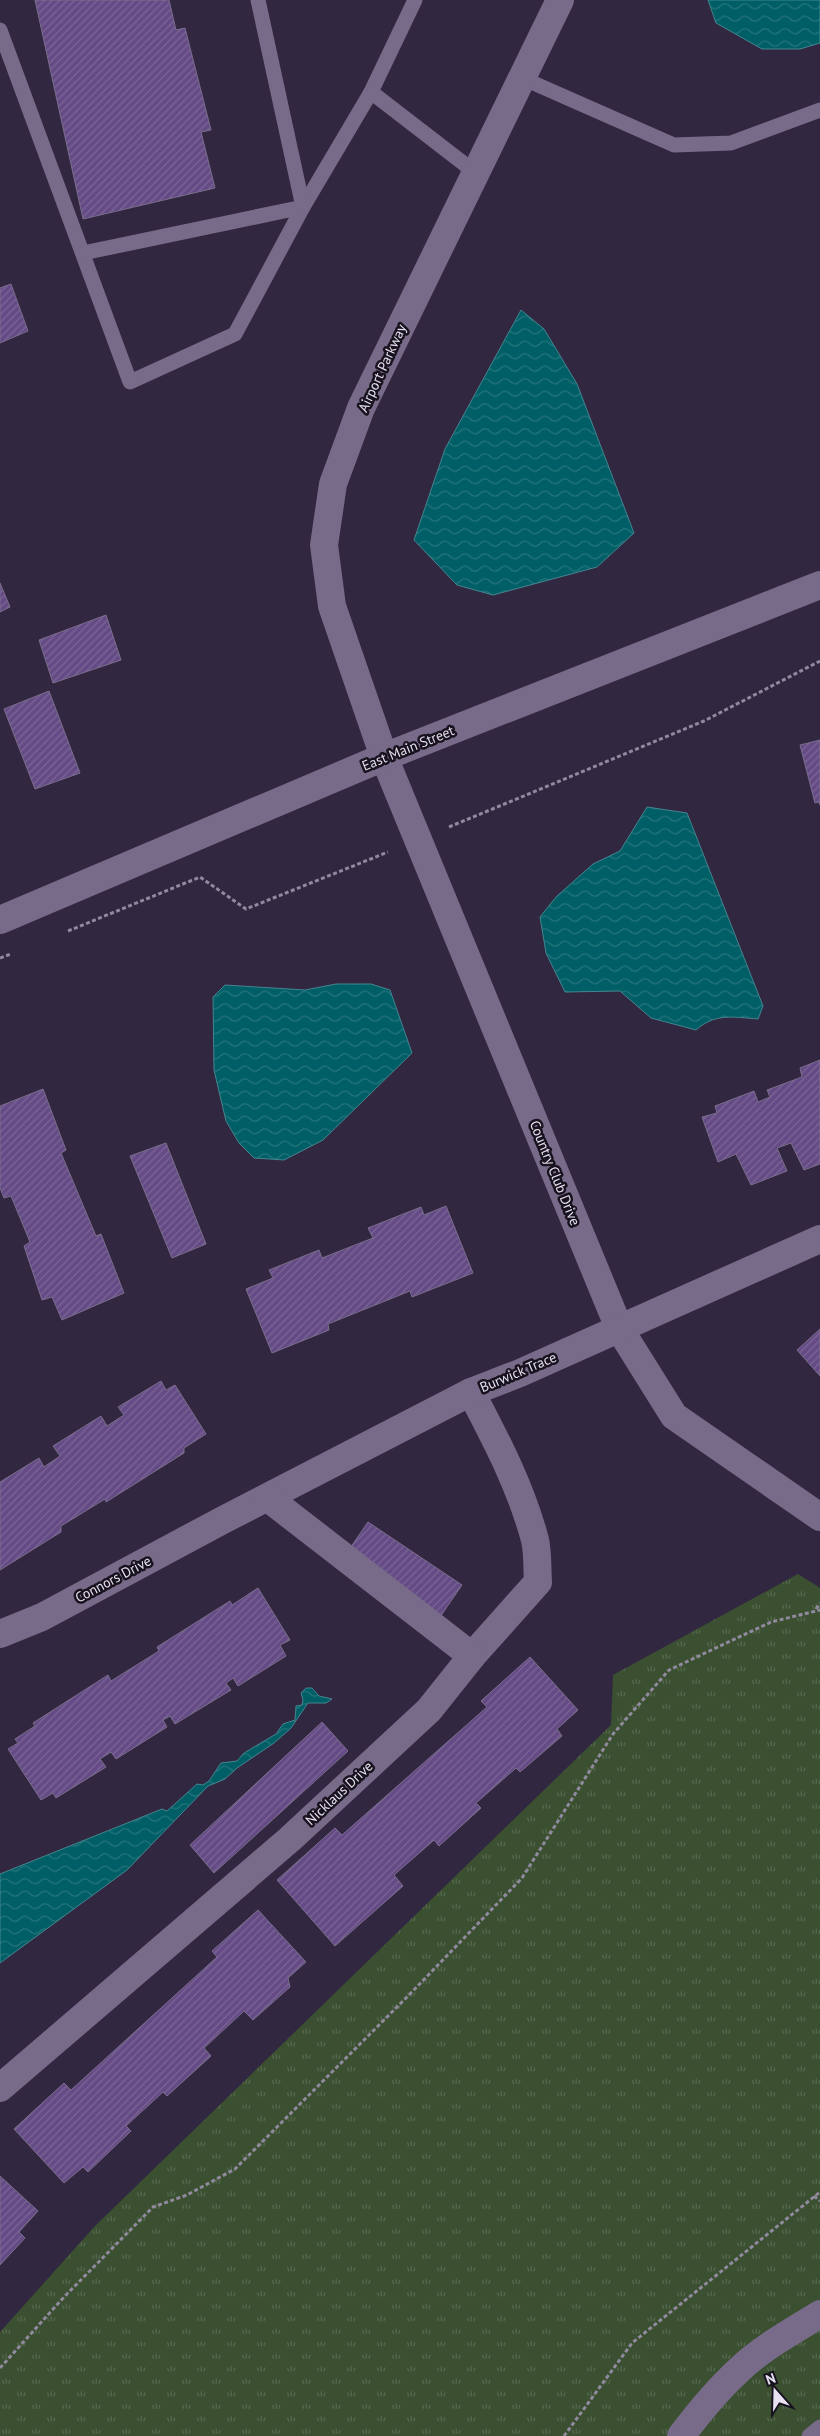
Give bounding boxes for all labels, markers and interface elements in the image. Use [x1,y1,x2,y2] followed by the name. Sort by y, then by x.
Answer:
[354,321,410,415] street label: Airport Parkway
[359,721,457,775] street label: East Main Street
[526,1118,584,1228] street label: Country Club Drive
[477,1348,559,1396] street label: Burwick Trace
[72,1551,154,1607] street label: Connors Drive
[301,1757,377,1829] street label: Nicklaus Drive
[750,2366,800,2416] north arrow
[763,2369,778,2389] text: N

